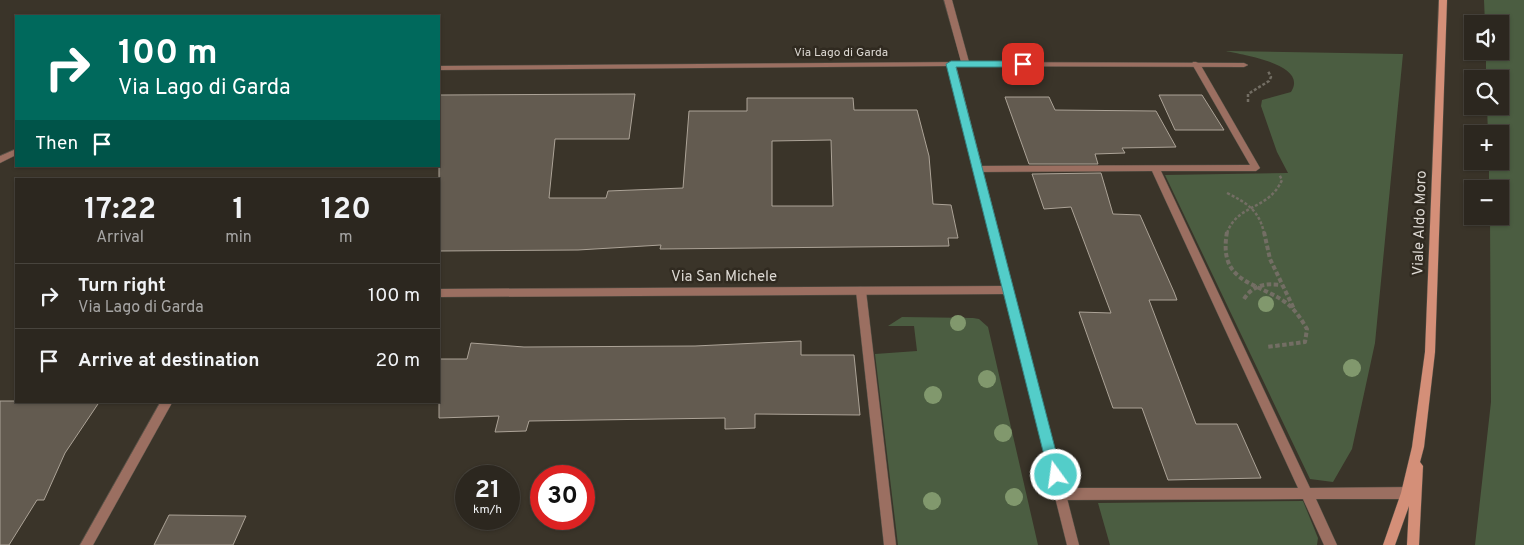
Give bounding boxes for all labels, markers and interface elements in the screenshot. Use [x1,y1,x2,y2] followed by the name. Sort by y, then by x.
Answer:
[1464,15,1509,225] map controls
[1464,15,1509,60] button: sound
[118,32,218,76] text: 100 m
[35,35,100,100] icon: right
[1002,43,1044,85] pin
[794,45,888,61] street label: Via Lago di Garda
[1009,50,1037,78] icon: arrive
[1464,70,1509,115] button: search
[118,75,291,102] text: Via Lago di Garda
[1464,125,1509,170] button: +
[88,130,116,158] icon: arrive
[35,132,78,156] text: Then
[1409,170,1432,276] street label: Viale Aldo Moro
[1464,180,1509,225] button: −
[84,192,156,229] text: 17:22
[232,192,244,229] text: 1
[321,192,371,229] text: 120
[96,228,144,248] text: Arrival
[225,228,252,248] text: min
[339,228,353,248] text: m
[671,268,777,287] street label: Via San Michele
[78,274,166,298] text: Turn right
[35,282,63,310] icon: right
[368,284,420,308] text: 100 m
[78,298,204,318] text: Via Lago di Garda
[35,347,63,375] icon: arrive
[78,349,259,373] text: Arrive at destination
[376,349,420,373] text: 20 m
[1029,448,1081,500] position arrow
[530,465,595,530] speed limit sign: 30
[475,475,500,507] text: 21
[473,502,502,518] text: km/h

